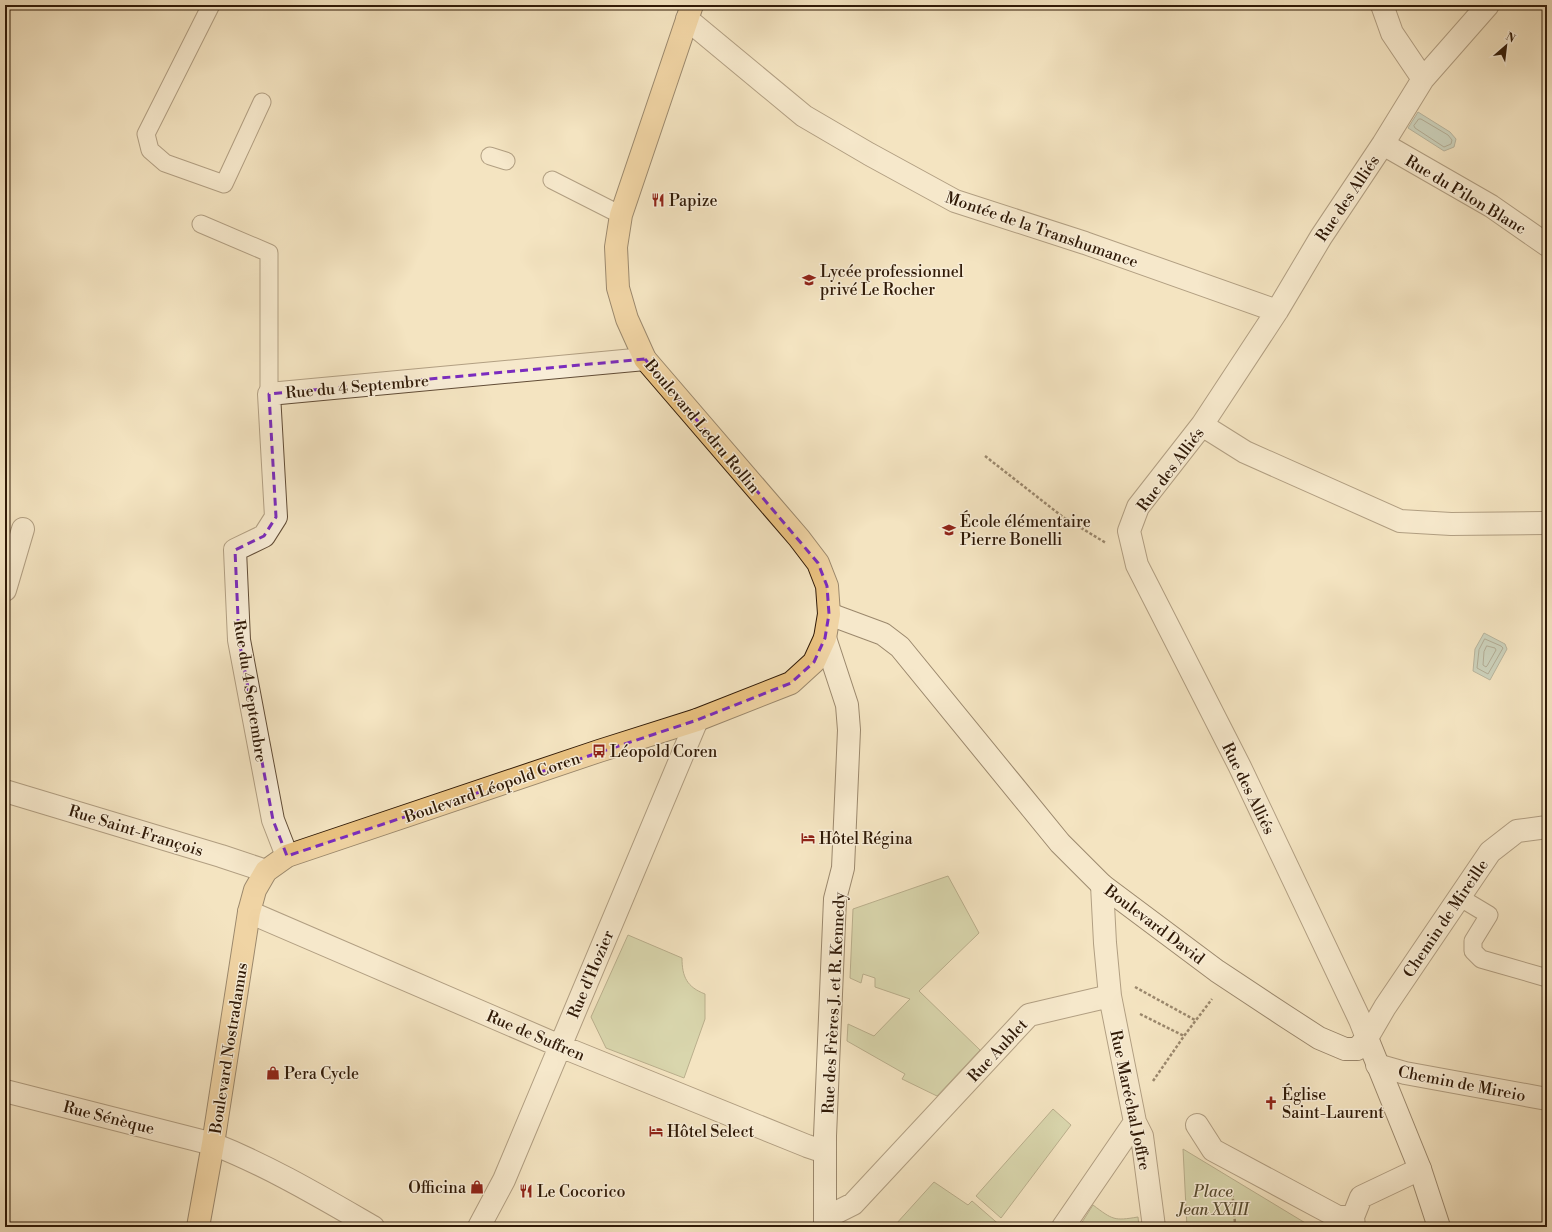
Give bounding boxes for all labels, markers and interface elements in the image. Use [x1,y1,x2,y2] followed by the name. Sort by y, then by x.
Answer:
[1486,26,1526,66] north arrow
[1503,30,1518,46] text: N
[1401,151,1530,239] street label: Rue du Pilon Blanc
[1312,152,1384,246] street label: Rue des Alliés
[943,187,1141,272] street label: Montée de la Transhumance
[669,191,718,211] place label: Papize
[650,192,666,208] restaurant icon: Papize
[820,262,964,300] place label: Lycée professionnel privé Le Rocher
[801,272,817,288] school or university icon: Lycée professionnel privé Le Rocher
[640,355,765,498] street label: Boulevard Ledru Rollin
[284,371,430,403] street label: Rue du 4 Septembre
[1133,424,1209,515] street label: Rue des Alliés
[960,510,1091,550] place label: École élémentaire Pierre Bonelli
[941,522,957,538] school or university icon: École élémentaire Pierre Bonelli
[229,618,271,764] street label: Rue du 4 Septembre
[1217,739,1279,838] street label: Rue des Alliés
[610,742,718,762] place label: Léopold Coren
[591,743,607,759] bus stop icon: Léopold Coren
[401,748,583,828] street label: Boulevard Léopold Coren
[66,801,205,861] street label: Rue Saint-François
[819,829,913,849] place label: Hôtel Régina
[800,830,816,846] hotel icon: Hôtel Régina
[1399,856,1493,981] street label: Chemin de Mireille
[1100,880,1208,969] street label: Boulevard David
[818,891,850,1115] street label: Rue des Frères J. et R. Kennedy
[563,927,619,1022] street label: Rue d'Hozier
[205,961,252,1136] street label: Boulevard Nostradamus
[483,1006,588,1066] street label: Rue de Suffren
[963,1015,1032,1086] street label: Rue Aublet
[1105,1028,1155,1172] street label: Rue Maréchal Joffre
[1396,1062,1527,1106] street label: Chemin de Mireio
[284,1064,359,1084] place label: Pera Cycle
[265,1065,281,1081] shop icon: Pera Cycle
[1282,1083,1384,1123] place label: Église Saint-Laurent
[1263,1095,1279,1111] church icon: Église Saint-Laurent
[61,1097,157,1139] street label: Rue Sénèque
[667,1122,754,1142] place label: Hôtel Select
[648,1123,664,1139] hotel icon: Hôtel Select
[408,1178,467,1198] place label: Officina
[469,1179,485,1195] shop icon: Officina
[537,1182,626,1202] place label: Le Cocorico
[1176,1182,1251,1220] park label: Place Jean XXIII
[518,1183,534,1199] restaurant icon: Le Cocorico

